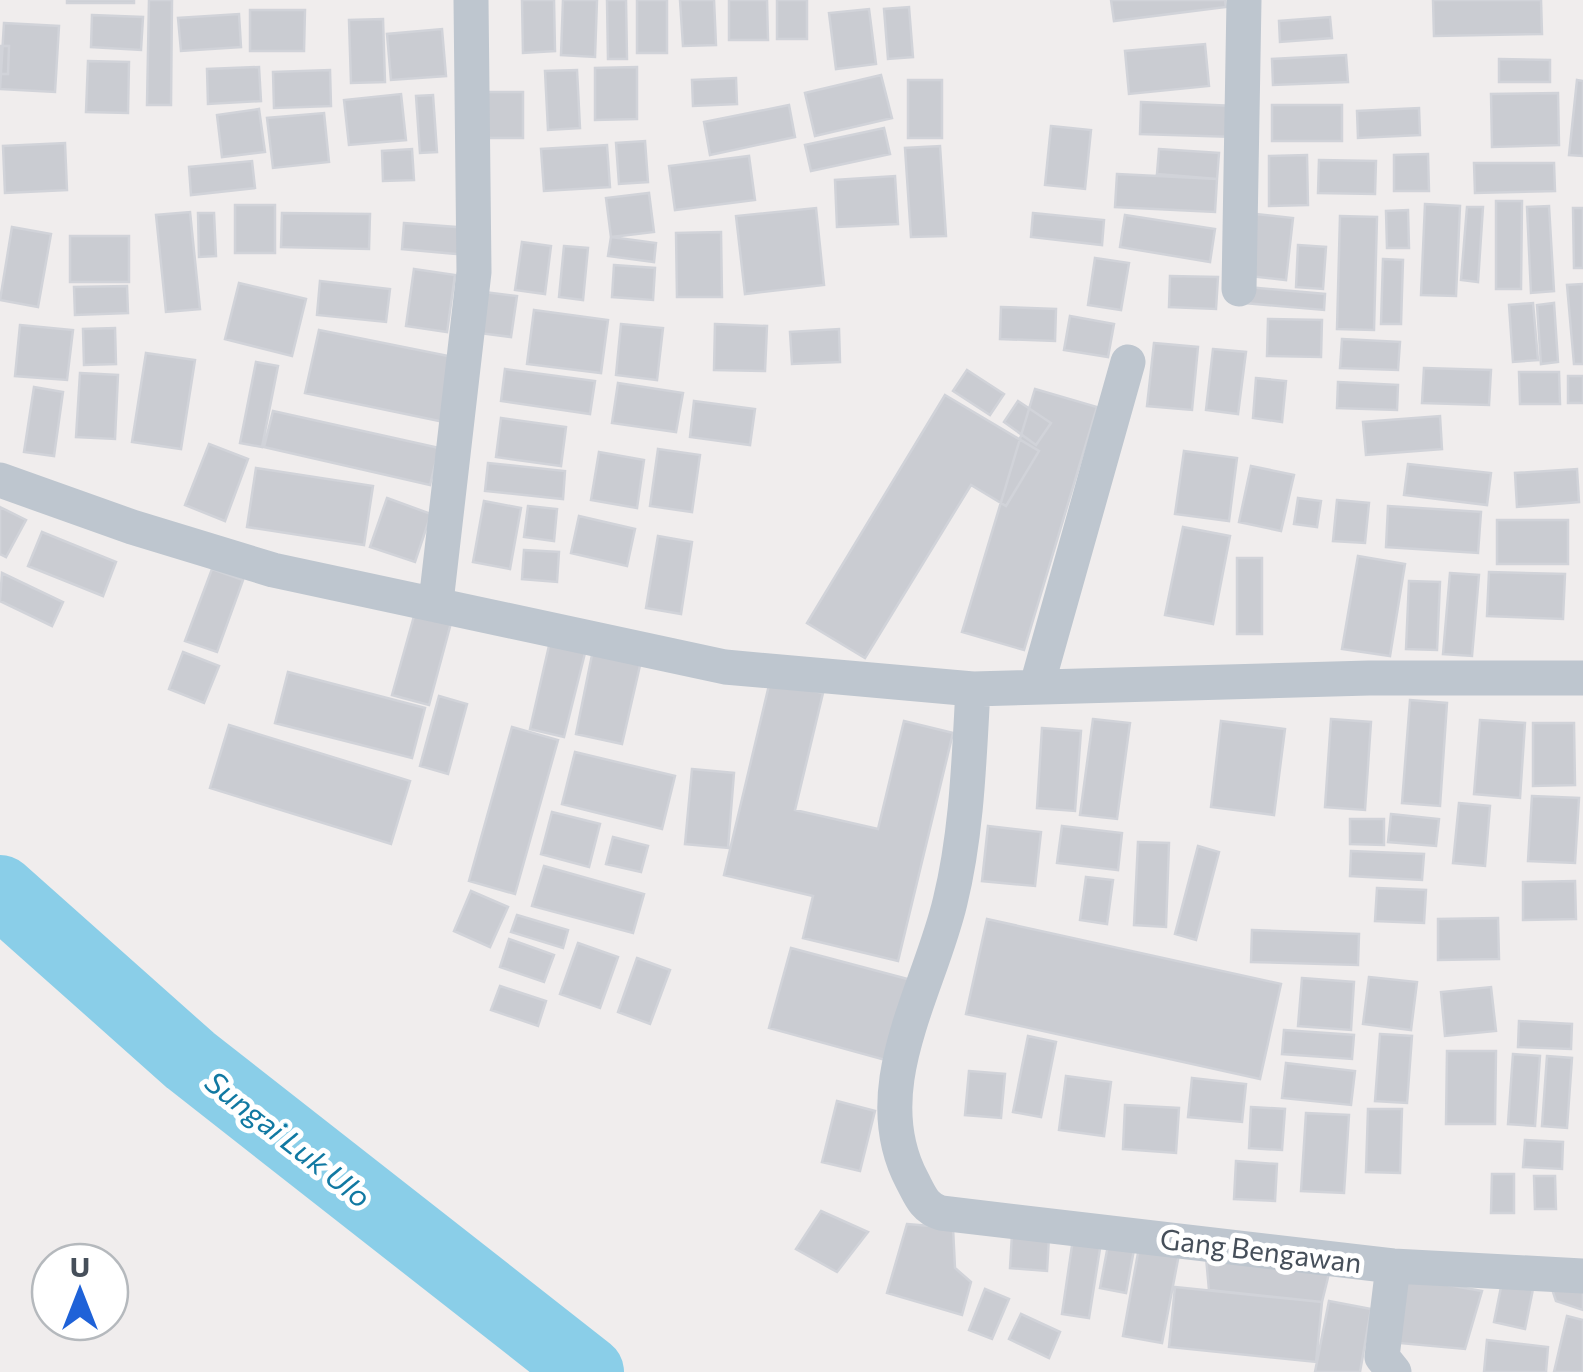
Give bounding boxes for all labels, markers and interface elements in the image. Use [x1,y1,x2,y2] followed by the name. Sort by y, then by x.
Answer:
[199,1062,379,1214] water label: Sungai Luk Ulo
[1158,1221,1364,1279] street label: Gang Bengawan
[30,1242,130,1342] north arrow
[70,1249,90,1283] text: U

